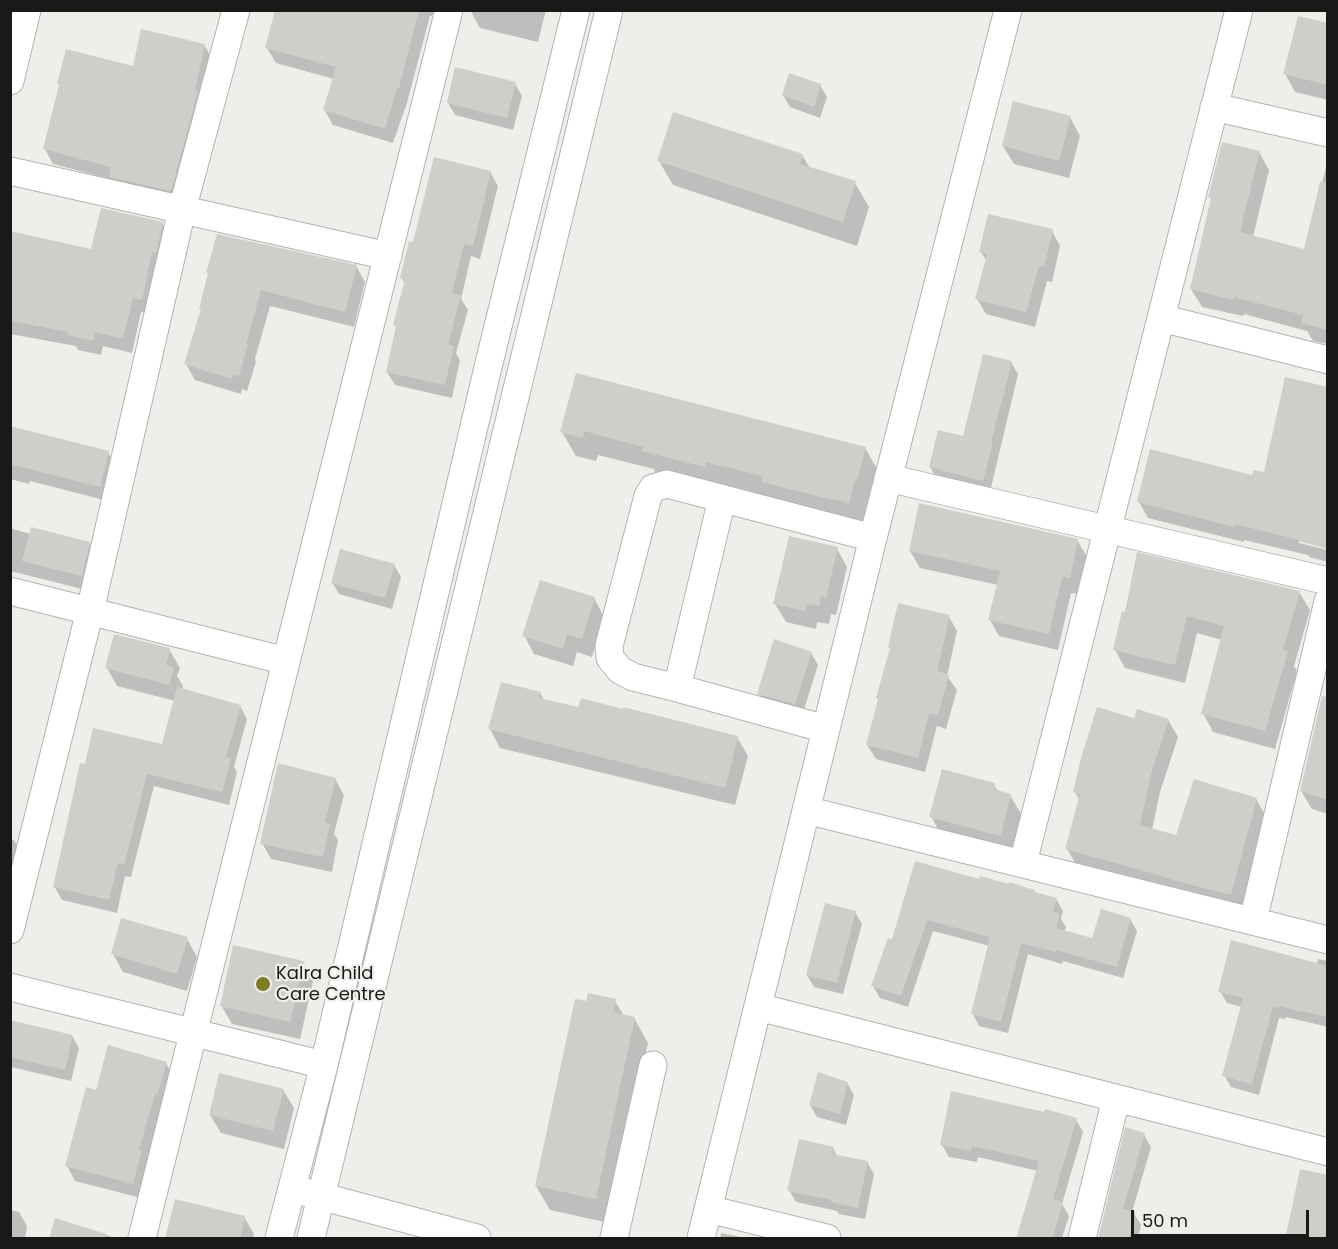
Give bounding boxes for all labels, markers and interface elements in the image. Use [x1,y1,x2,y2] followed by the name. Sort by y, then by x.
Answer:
[276,963,386,1006] place label: Kalra Child Care Centre
[254,975,272,993] marker: Kalra Child Care Centre
[1134,1198,1312,1236] scale bar
[1142,1208,1188,1233] text: 50 m

